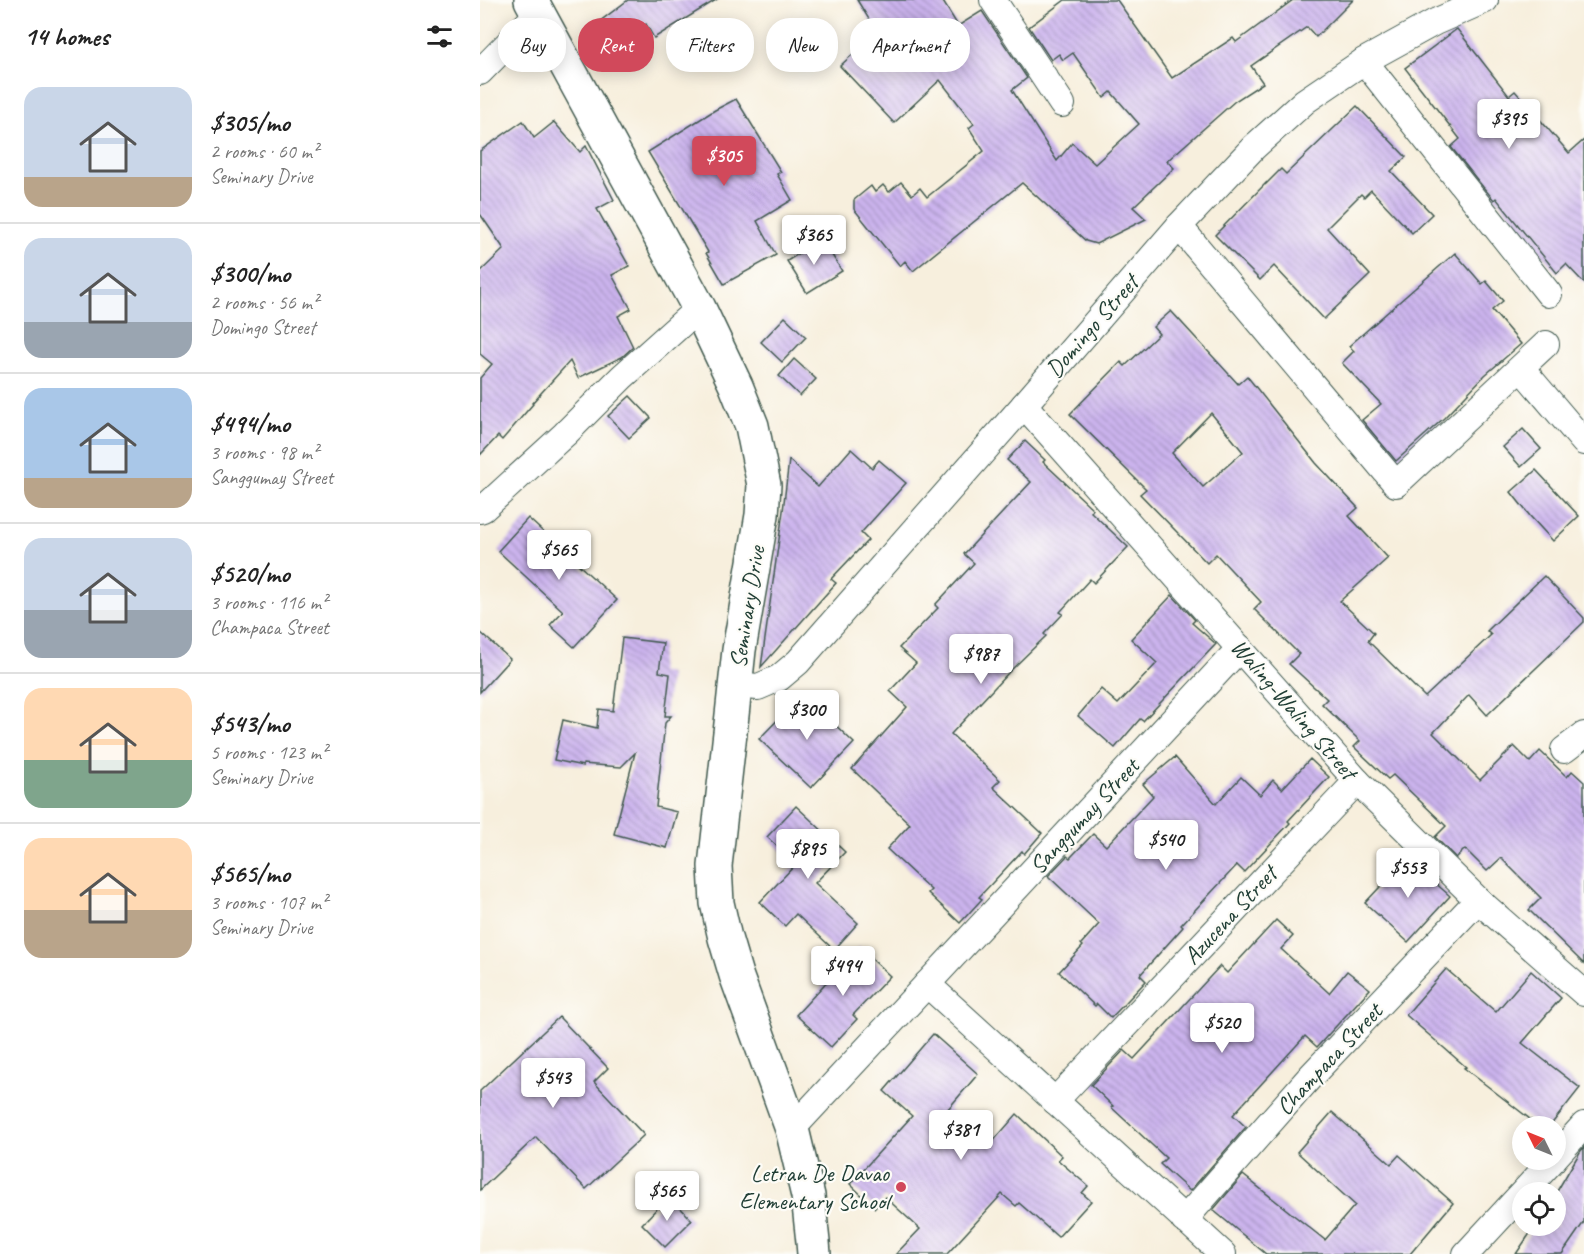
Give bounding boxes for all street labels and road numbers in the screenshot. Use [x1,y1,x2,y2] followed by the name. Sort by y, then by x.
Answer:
[1039,266,1147,384] street label: Domingo Street
[723,542,772,670] street label: Seminary Drive
[1225,632,1365,788] street label: Waling-Waling Street
[1023,750,1147,880] street label: Sanggumay Street
[1177,857,1285,971] street label: Azucena Street
[1270,995,1390,1121] street label: Champaca Street

